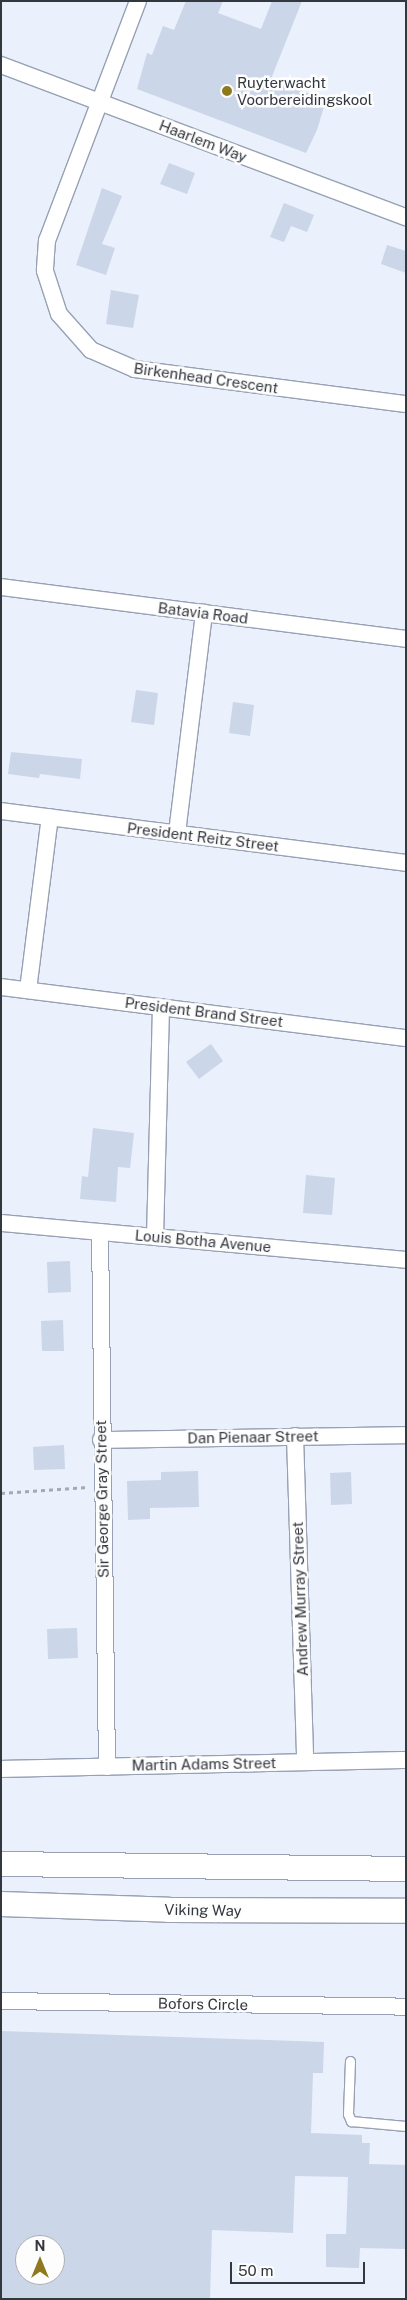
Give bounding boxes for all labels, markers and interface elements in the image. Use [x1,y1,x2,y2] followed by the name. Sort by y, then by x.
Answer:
[237,73,372,108] place label: Ruyterwacht Voorbereidingskool
[221,85,233,97] marker: Ruyterwacht Voorbereidingskool
[156,116,250,166] street label: Haarlem Way
[133,359,279,397] street label: Birkenhead Crescent
[157,599,249,627] street label: Batavia Road
[126,819,280,855] street label: President Reitz Street
[124,993,284,1031] street label: President Brand Street
[134,1226,272,1256] street label: Louis Botha Avenue
[92,1420,112,1578] street label: Sir George Gray Street
[187,1427,319,1447] street label: Dan Pienaar Street
[288,1521,312,1677] street label: Andrew Murray Street
[131,1754,277,1774] street label: Martin Adams Street
[164,1900,242,1920] street label: Viking Way
[158,1994,248,2014] street label: Bofors Circle
[15,2235,65,2285] north arrow
[35,2238,45,2254] text: N
[232,2252,367,2284] scale bar
[238,2262,273,2279] text: 50 m

